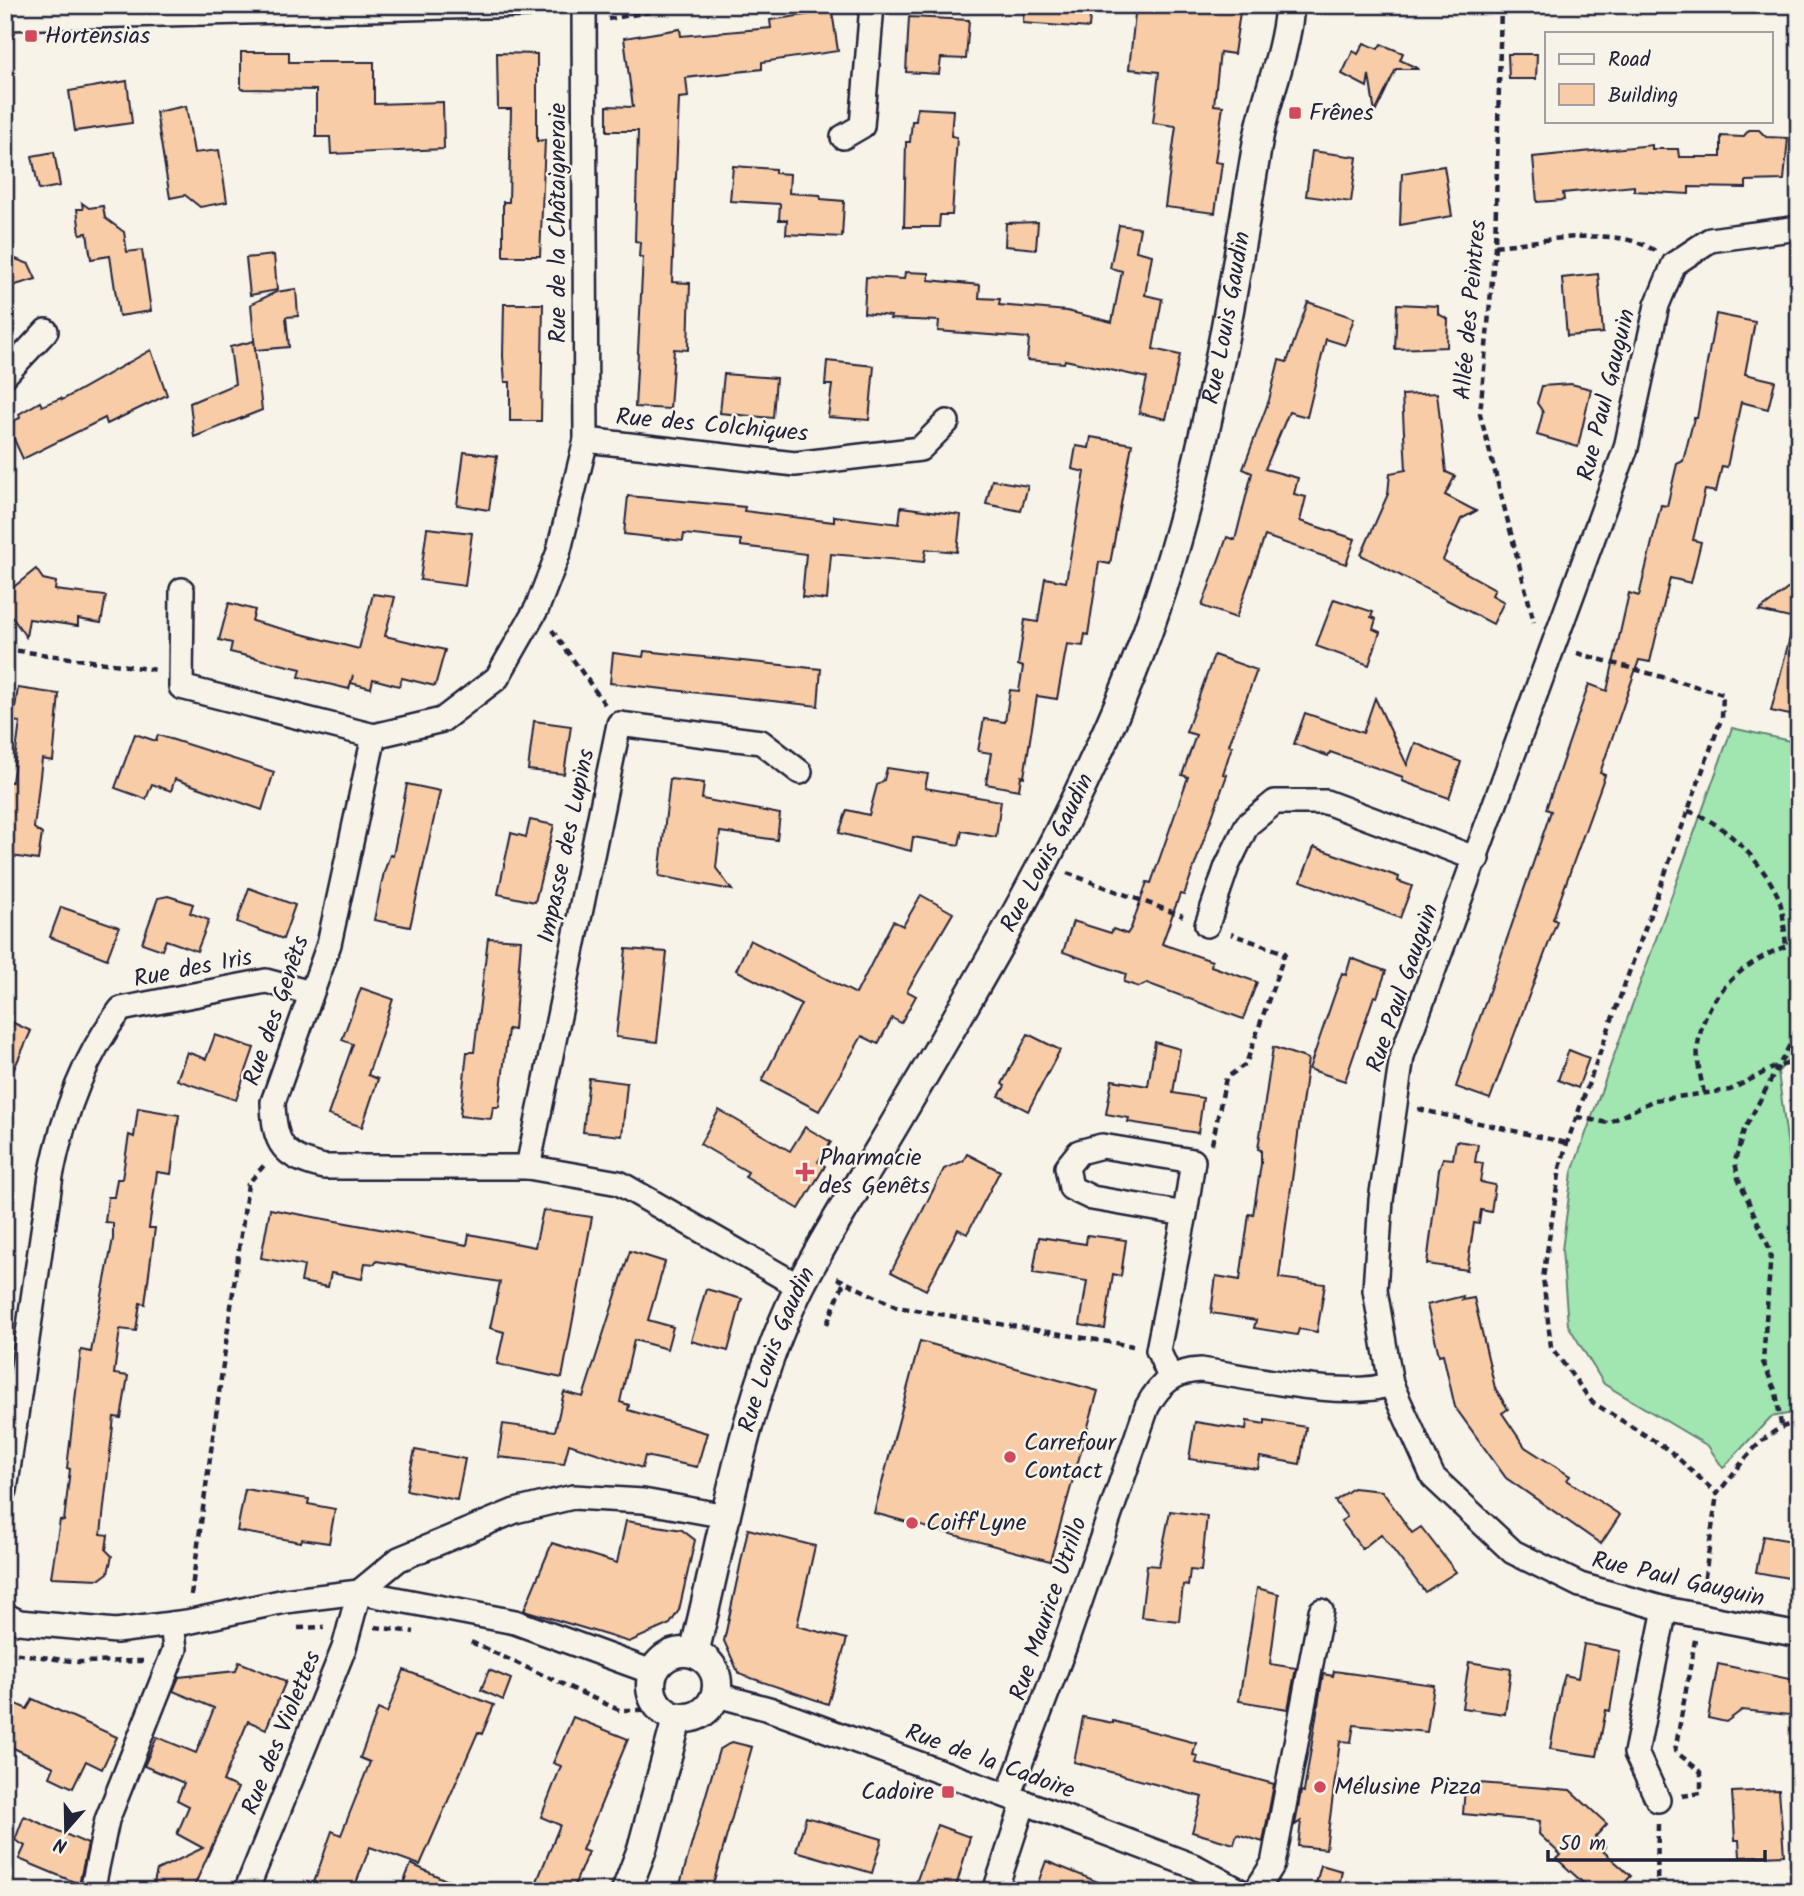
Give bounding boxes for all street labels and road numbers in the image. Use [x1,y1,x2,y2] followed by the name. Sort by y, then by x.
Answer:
[539,102,578,343] street label: Rue de la Châtaigneraie
[1444,218,1498,402] street label: Allée des Peintres
[1192,228,1262,408] street label: Rue Louis Gaudin
[1567,305,1647,485] street label: Rue Paul Gauguin
[614,398,810,454] street label: Rue des Colchiques
[527,745,607,947] street label: Impasse des Lupins
[990,766,1105,940] street label: Rue Louis Gaudin
[1356,898,1450,1078] street label: Rue Paul Gauguin
[233,930,321,1092] street label: Rue des Genêts
[130,938,256,1000] street label: Rue des Iris
[728,1259,826,1437] street label: Rue Louis Gaudin
[999,1512,1099,1706] street label: Rue Maurice Utrillo
[1588,1541,1768,1619] street label: Rue Paul Gauguin
[231,1645,333,1821] street label: Rue des Violettes
[900,1713,1081,1811] street label: Rue de la Cadoire

